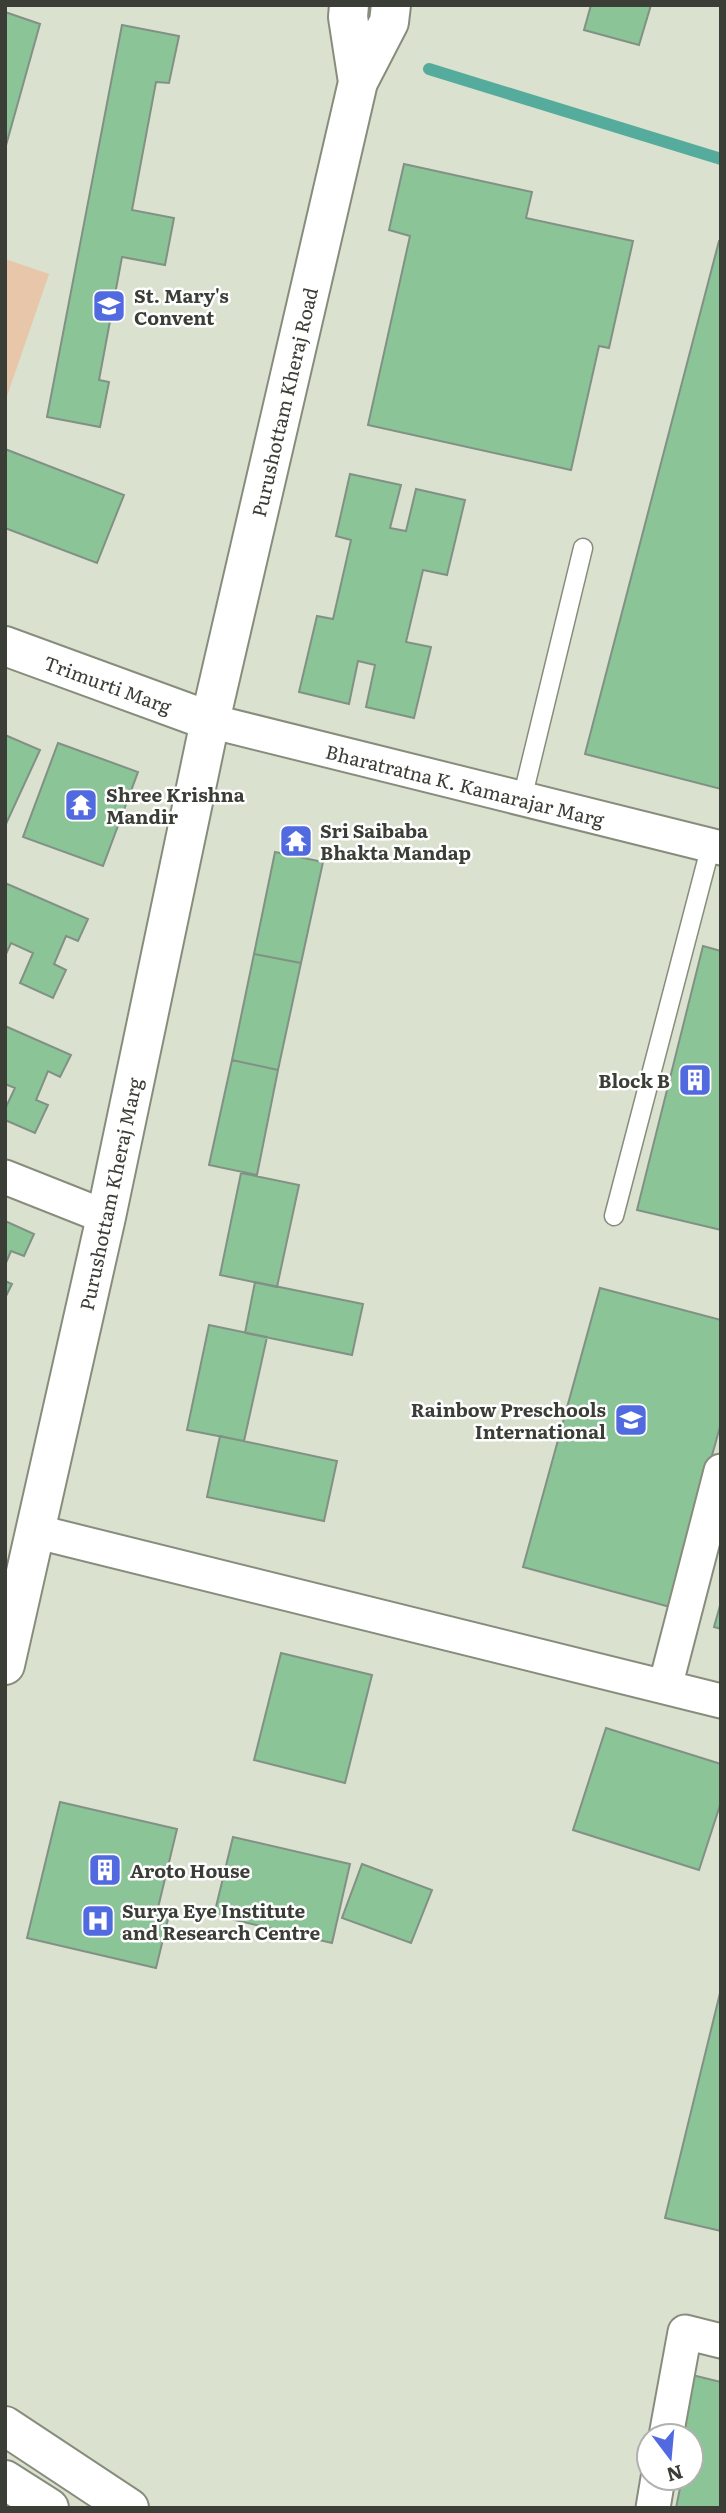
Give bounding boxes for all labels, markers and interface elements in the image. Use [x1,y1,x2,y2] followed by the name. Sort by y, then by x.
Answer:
[134,281,229,331] place label: St. Mary's Convent
[244,284,324,520] street label: Purushottam Kheraj Road
[90,287,128,325] school or university icon: St. Mary's Convent
[40,648,176,720] street label: Trimurti Marg
[323,737,608,833] street label: Bharatratna K. Kamarajar Marg
[106,780,245,830] place label: Shree Krishna Mandir
[62,786,100,824] temple icon: Shree Krishna Mandir
[320,816,471,866] place label: Sri Saibaba Bhakta Mandap
[277,822,315,860] temple icon: Sri Saibaba Bhakta Mandap
[676,1061,714,1099] building icon: Block B
[598,1066,670,1094] place label: Block B
[72,1075,148,1313] street label: Purushottam Kheraj Marg
[411,1395,606,1445] place label: Rainbow Preschools International
[612,1401,650,1439] school or university icon: Rainbow Preschools International
[86,1851,124,1889] building icon: Aroto House
[130,1856,250,1884] place label: Aroto House
[122,1896,320,1946] place label: Surya Eye Institute and Research Centre
[79,1902,117,1940] hospital icon: Surya Eye Institute and Research Centre
[635,2422,705,2492] north arrow
[663,2459,686,2490] text: N

